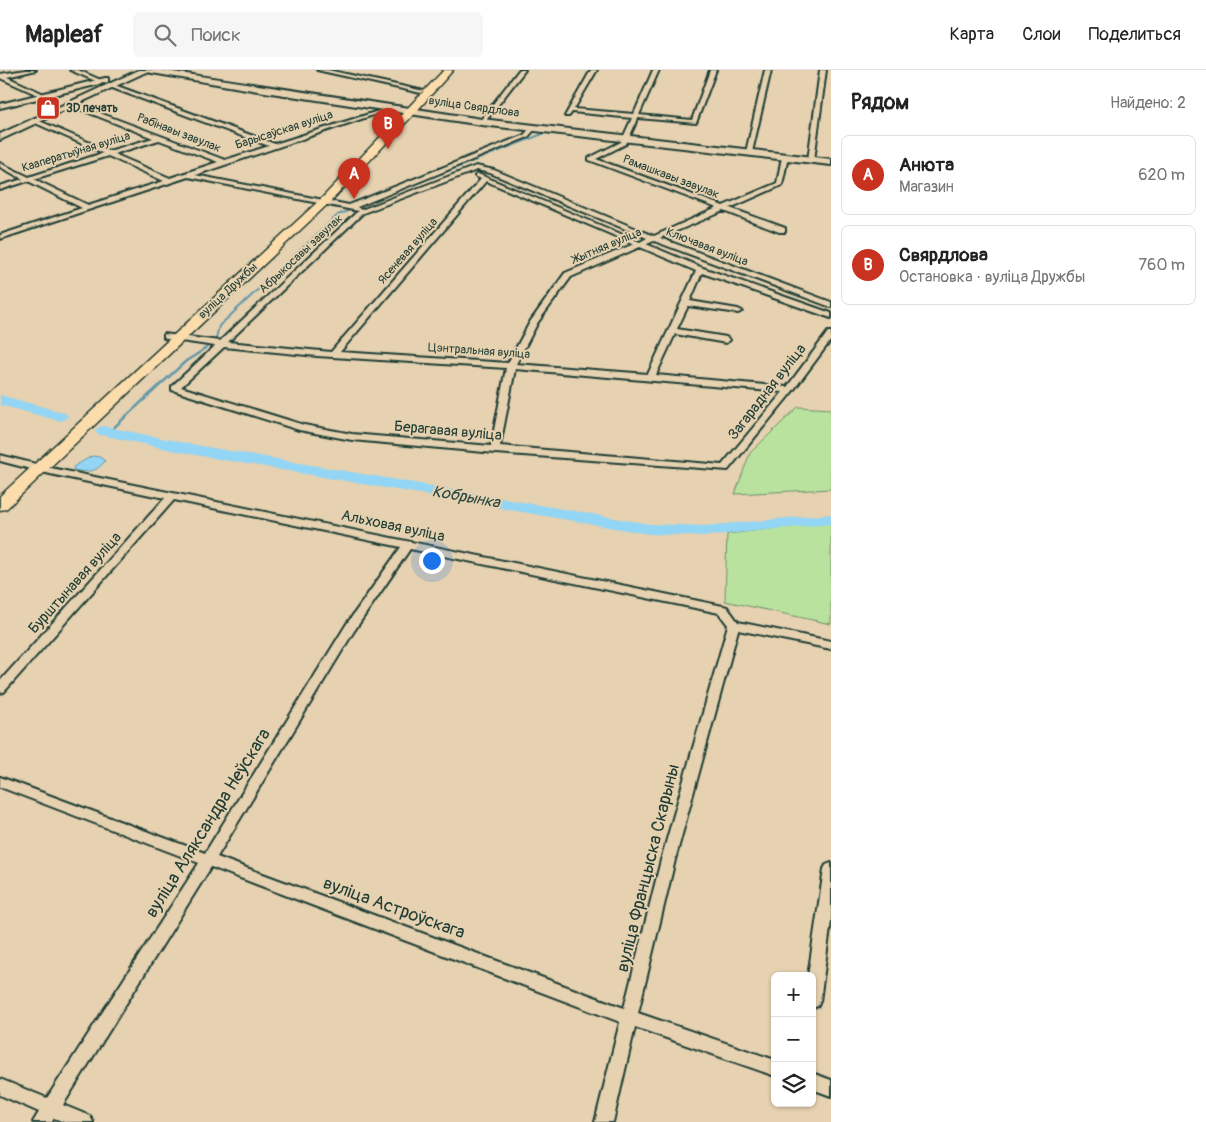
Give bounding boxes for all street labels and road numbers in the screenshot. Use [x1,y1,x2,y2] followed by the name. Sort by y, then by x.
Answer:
[428,93,521,121] street label: вуліца Свярдлова
[233,107,335,153] street label: Барысаўская вуліца
[135,110,223,156] street label: Рабінавы завулак
[20,128,132,176] street label: Кааператыўная вуліца
[621,152,721,202] street label: Рамашкавы завулак
[256,211,346,297] street label: Абрыкосавы завулак
[375,214,441,287] street label: Ясеневая вуліца
[664,224,750,270] street label: Ключавая вуліца
[568,225,644,268] street label: Жытняя вуліца
[195,260,261,322] street label: вуліца Дружбы
[427,340,531,362] street label: Цэнтральная вуліца
[724,340,810,444] street label: Загарадная вуліца
[393,417,503,445] street label: Берагавая вуліца
[339,506,447,546] street label: Альховая вуліца
[24,528,126,638] street label: Бурштынавая вуліца
[140,724,276,922] street label: вуліца Аляксандра Неўскага
[611,762,685,974] street label: вуліца Францыска Скарыны
[320,872,468,944] street label: вуліца Астроўскага

